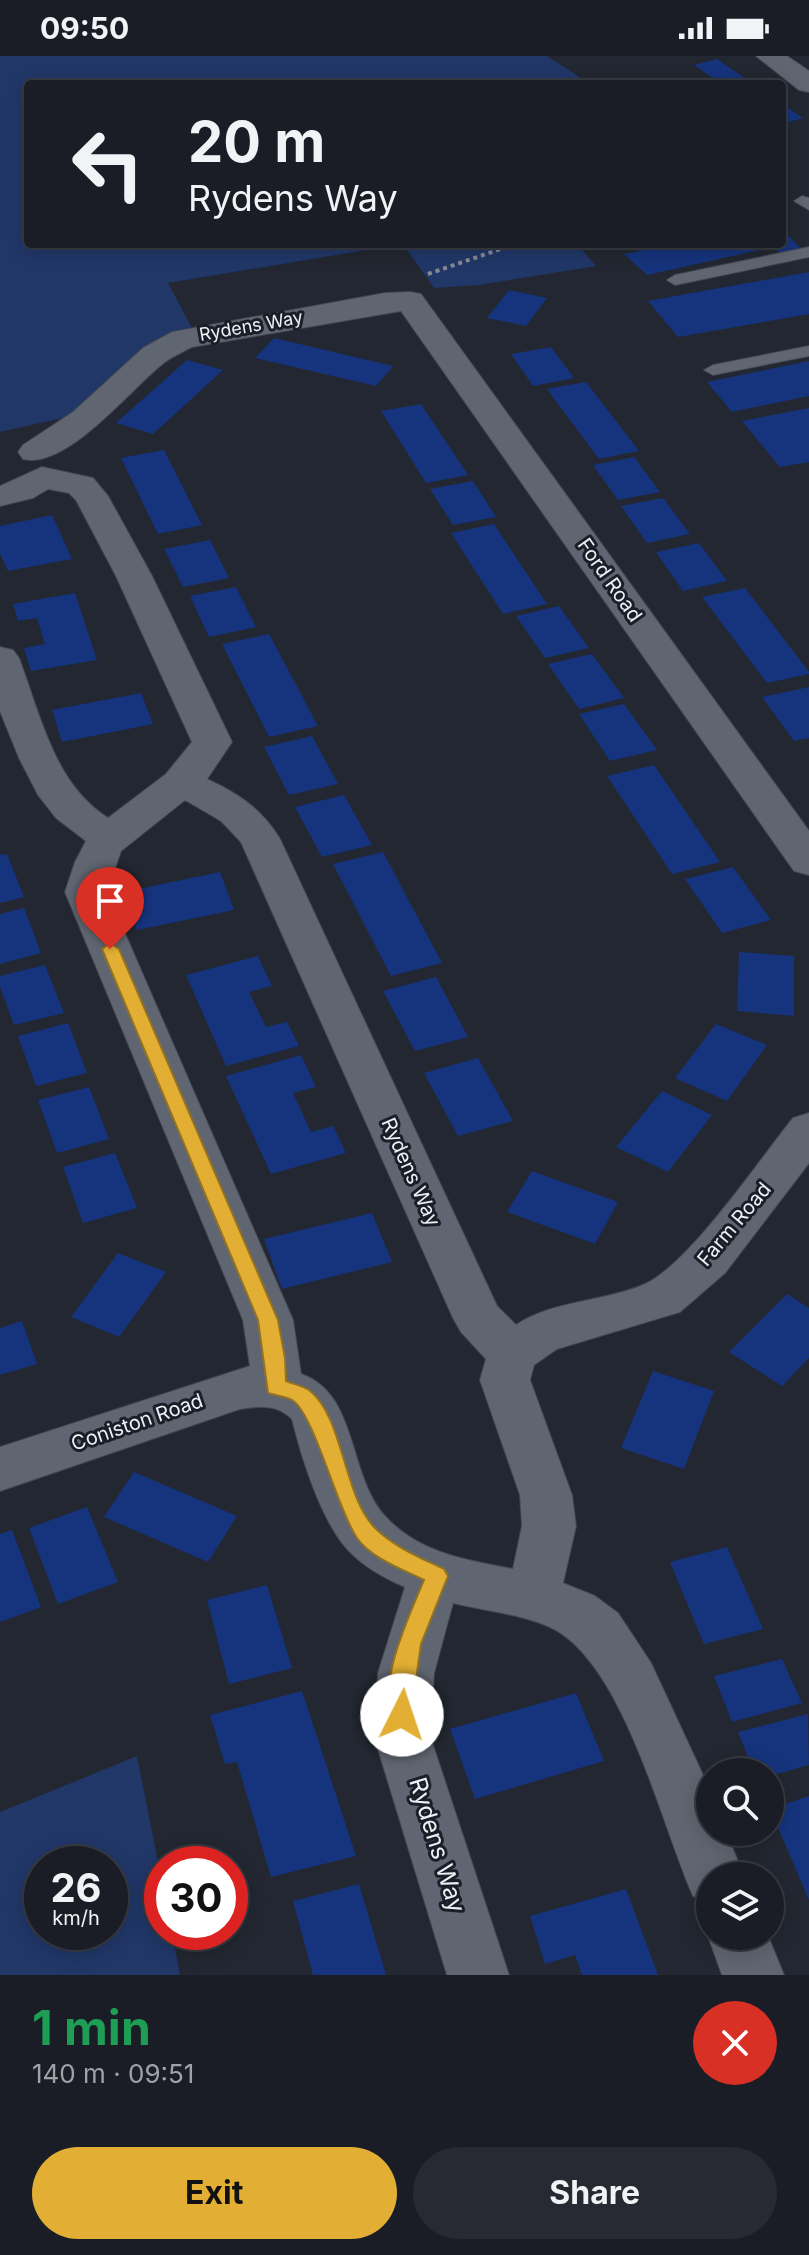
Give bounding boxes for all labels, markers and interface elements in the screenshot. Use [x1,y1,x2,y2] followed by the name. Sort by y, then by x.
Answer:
[40,10,129,46] text: 09:50
[188,108,325,176] text: 20 m
[56,112,160,216] icon: left
[188,176,398,220] text: Rydens Way
[197,306,304,345] street label: Rydens Way
[573,534,647,626] street label: Ford Road
[76,867,144,949] pin
[88,879,132,923] icon: arrive
[376,1114,446,1230] street label: Rydens Way
[692,1177,776,1271] street label: Farm Road
[68,1388,206,1456] street label: Coniston Road
[360,1673,444,1757] position arrow
[696,1758,784,1950] map controls
[696,1758,784,1846] button: search
[403,1774,472,1916] street label: Rydens Way
[144,1846,248,1950] speed limit sign: 30
[696,1862,784,1950] button: layers
[50,1863,102,1912] text: 26
[52,1906,100,1930] text: km/h
[32,1998,151,2057] text: 1 min
[693,2001,777,2085] button: close
[32,2058,194,2089] text: 140 m · 09:51
[32,2147,397,2239] button: Exit
[413,2147,777,2239] button: Share

